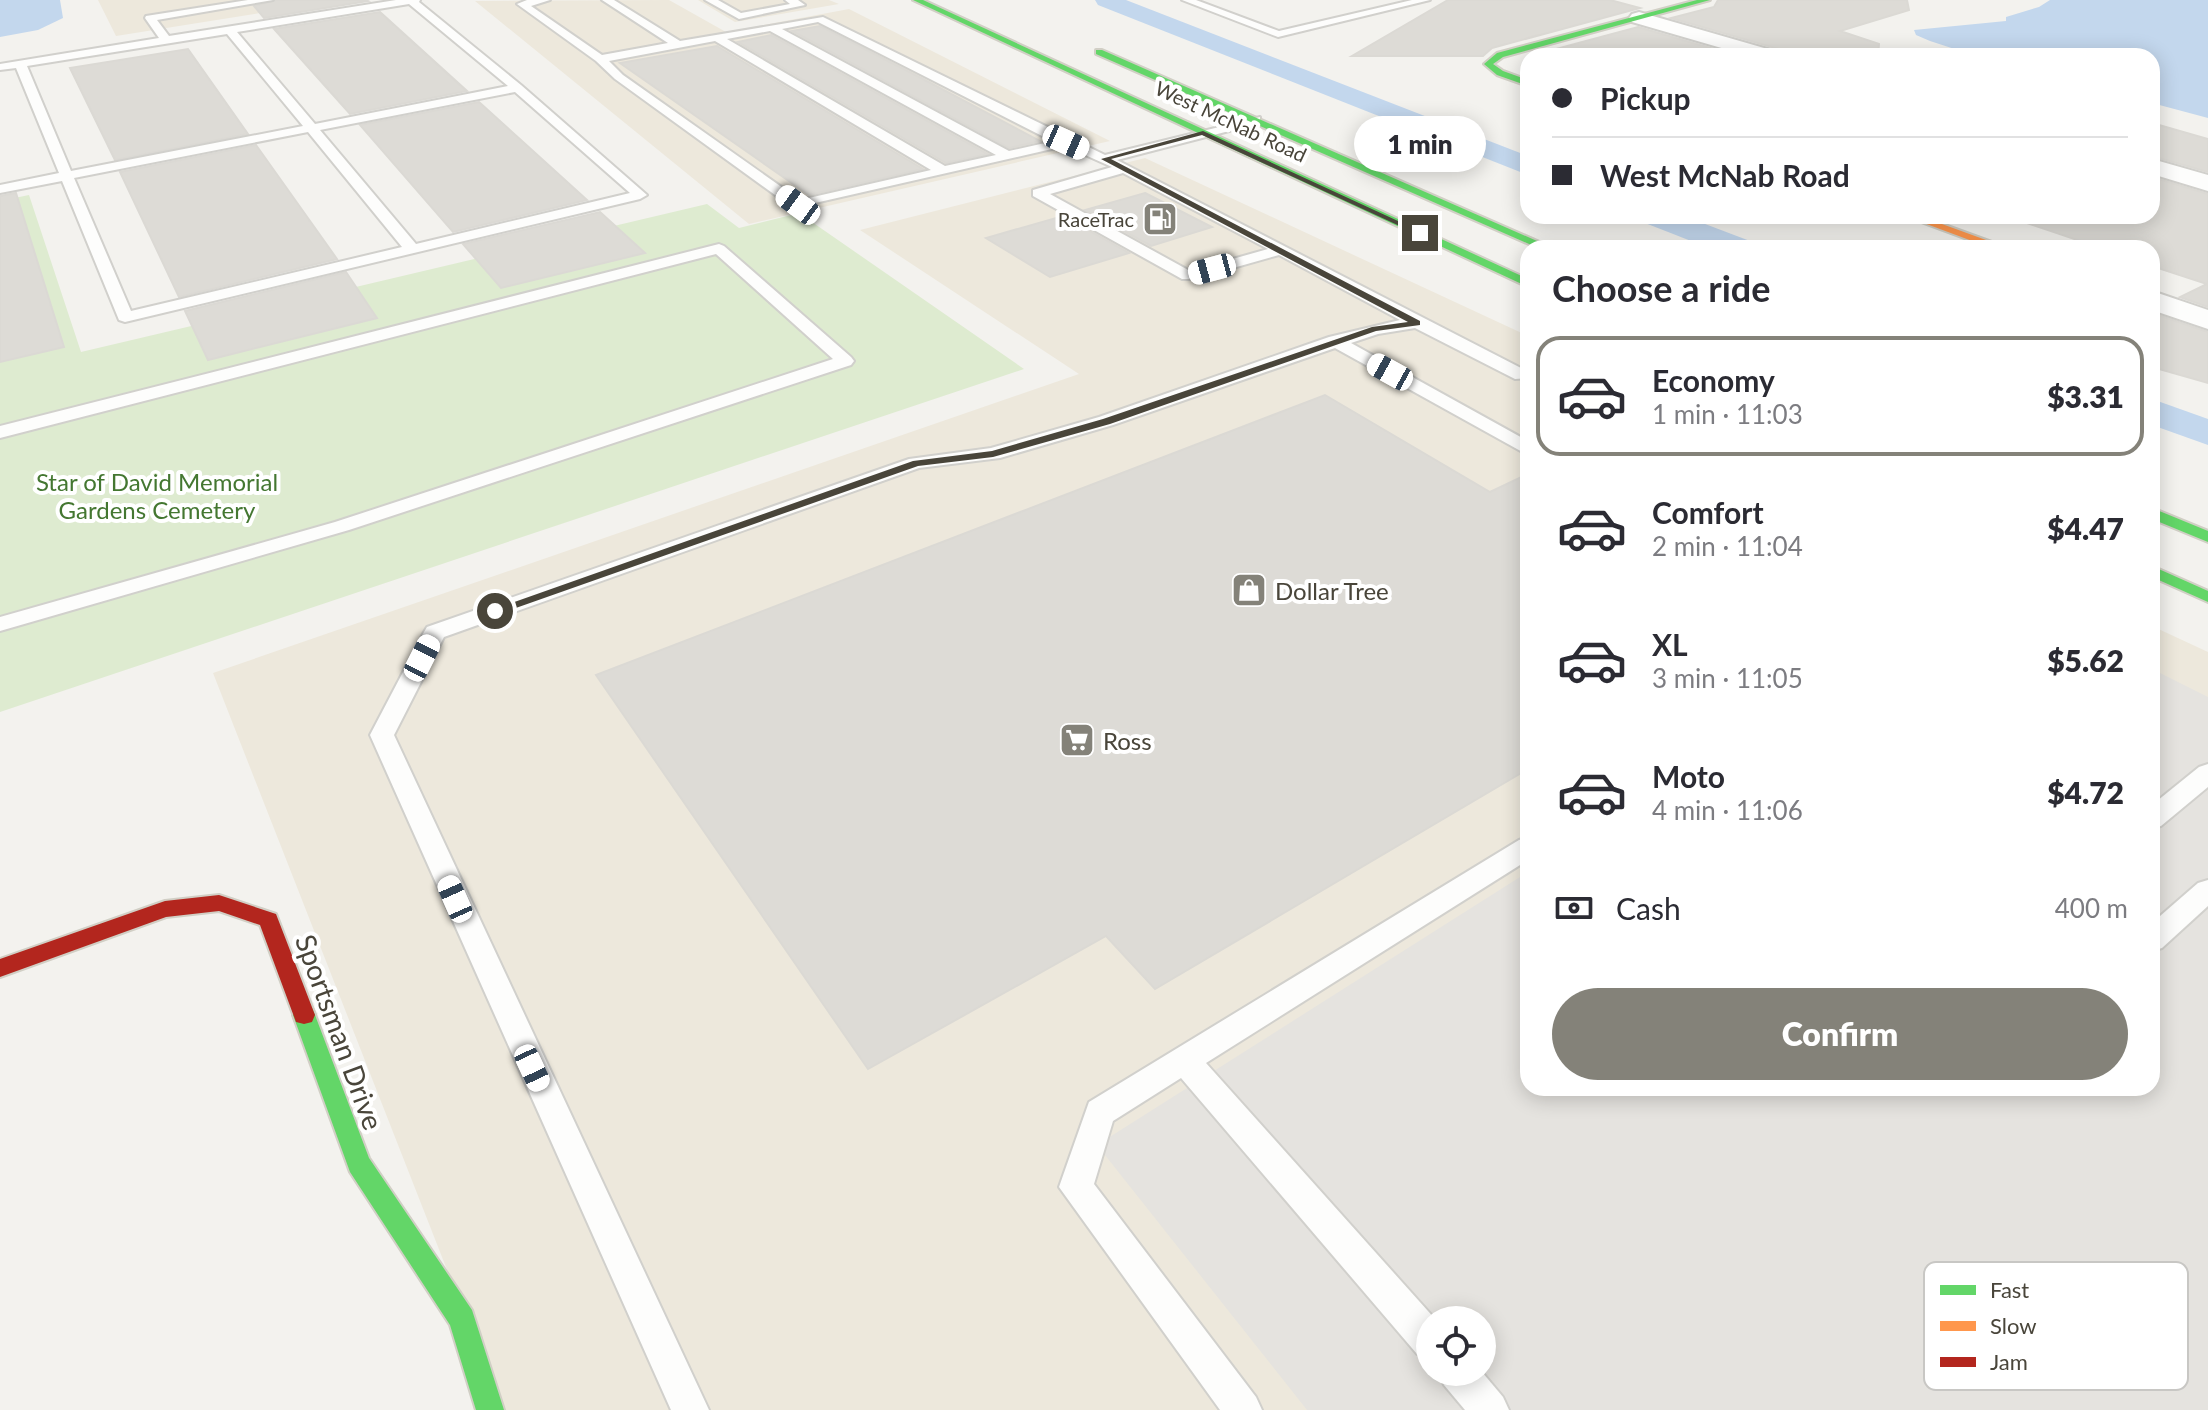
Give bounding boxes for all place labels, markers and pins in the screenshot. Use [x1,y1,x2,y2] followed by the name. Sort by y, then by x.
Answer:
[1141,200,1179,238] fuel station icon: RaceTrac
[1058,207,1134,231] place label: RaceTrac
[1230,571,1268,609] shop icon: Dollar Tree
[1275,576,1389,605] place label: Dollar Tree
[1058,721,1096,759] supermarket icon: Ross
[1103,726,1152,755] place label: Ross

